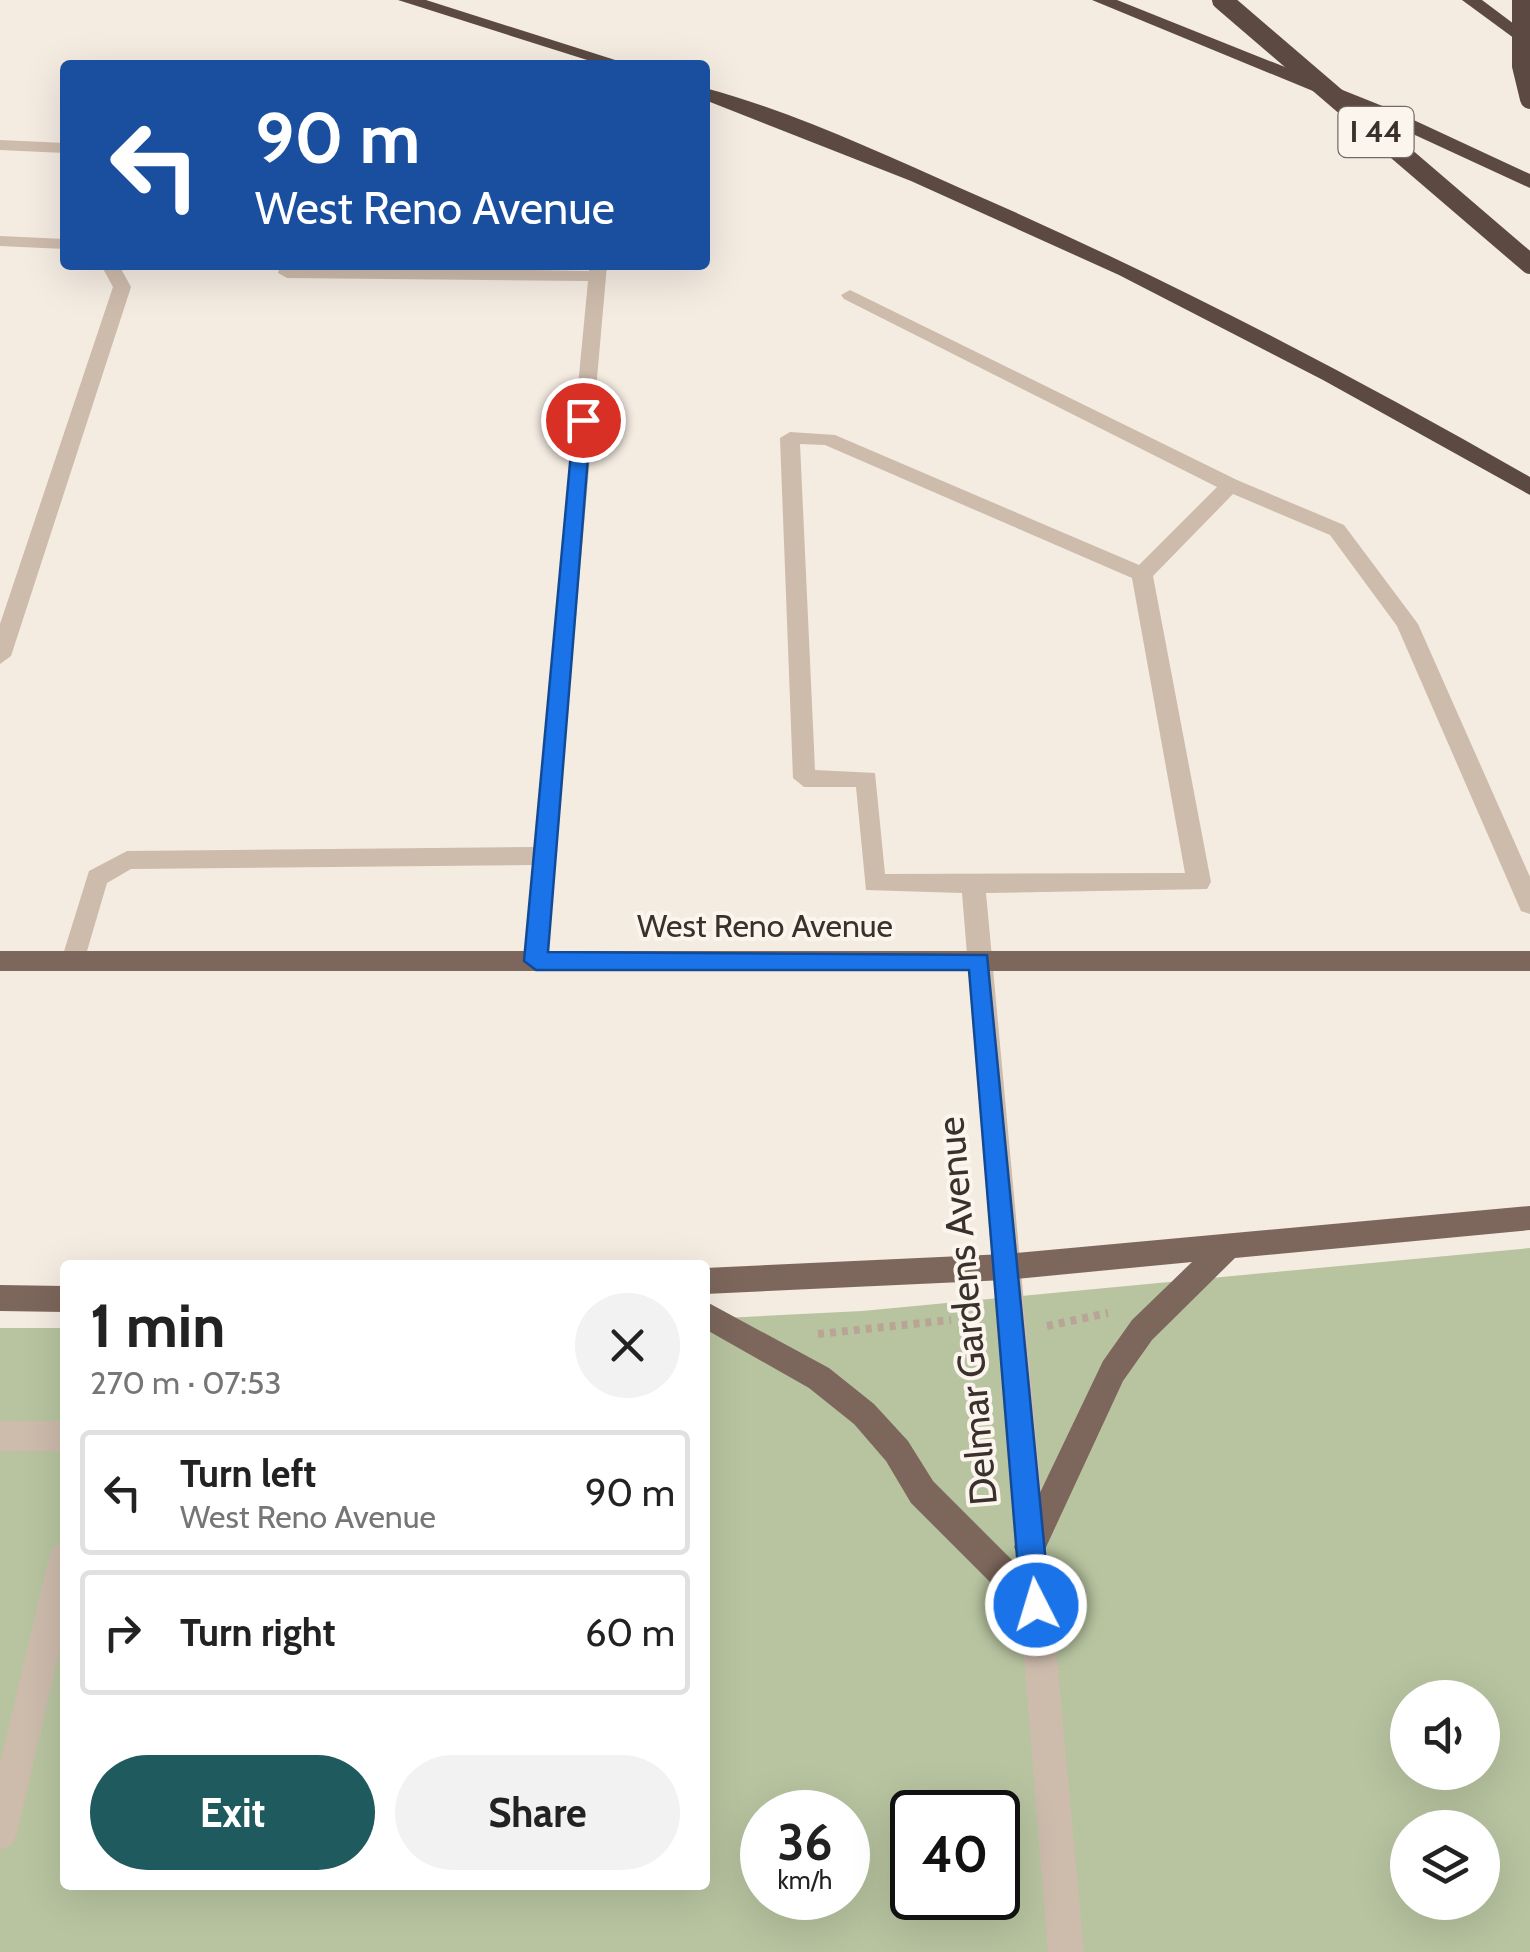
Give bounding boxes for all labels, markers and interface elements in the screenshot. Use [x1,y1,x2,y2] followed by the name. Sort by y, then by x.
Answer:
[255,95,420,181] text: 90 m
[90,100,220,230] icon: left
[1338,107,1414,157] road number: I 44
[255,181,615,235] text: West Reno Avenue
[541,378,626,463] pin
[556,393,611,448] icon: arrive
[637,906,893,945] street label: West Reno Avenue
[926,1115,1007,1507] street label: Delmar Gardens Avenue
[90,1289,225,1362] text: 1 min
[575,1293,680,1398] button: close
[90,1363,282,1402] text: 270 m · 07:53
[180,1450,316,1497] text: Turn left
[95,1465,150,1520] icon: left
[585,1469,675,1516] text: 90 m
[180,1497,436,1536] text: West Reno Avenue
[984,1553,1088,1657] position arrow
[95,1605,150,1660] icon: right
[180,1609,336,1656] text: Turn right
[585,1609,675,1656] text: 60 m
[1390,1680,1500,1920] map controls
[1390,1680,1500,1790] button: sound
[90,1755,375,1870] button: Exit
[395,1755,680,1870] button: Share
[890,1790,1020,1920] speed limit sign: 40
[1390,1810,1500,1920] button: layers
[777,1812,833,1873] text: 36
[778,1865,832,1895] text: km/h

